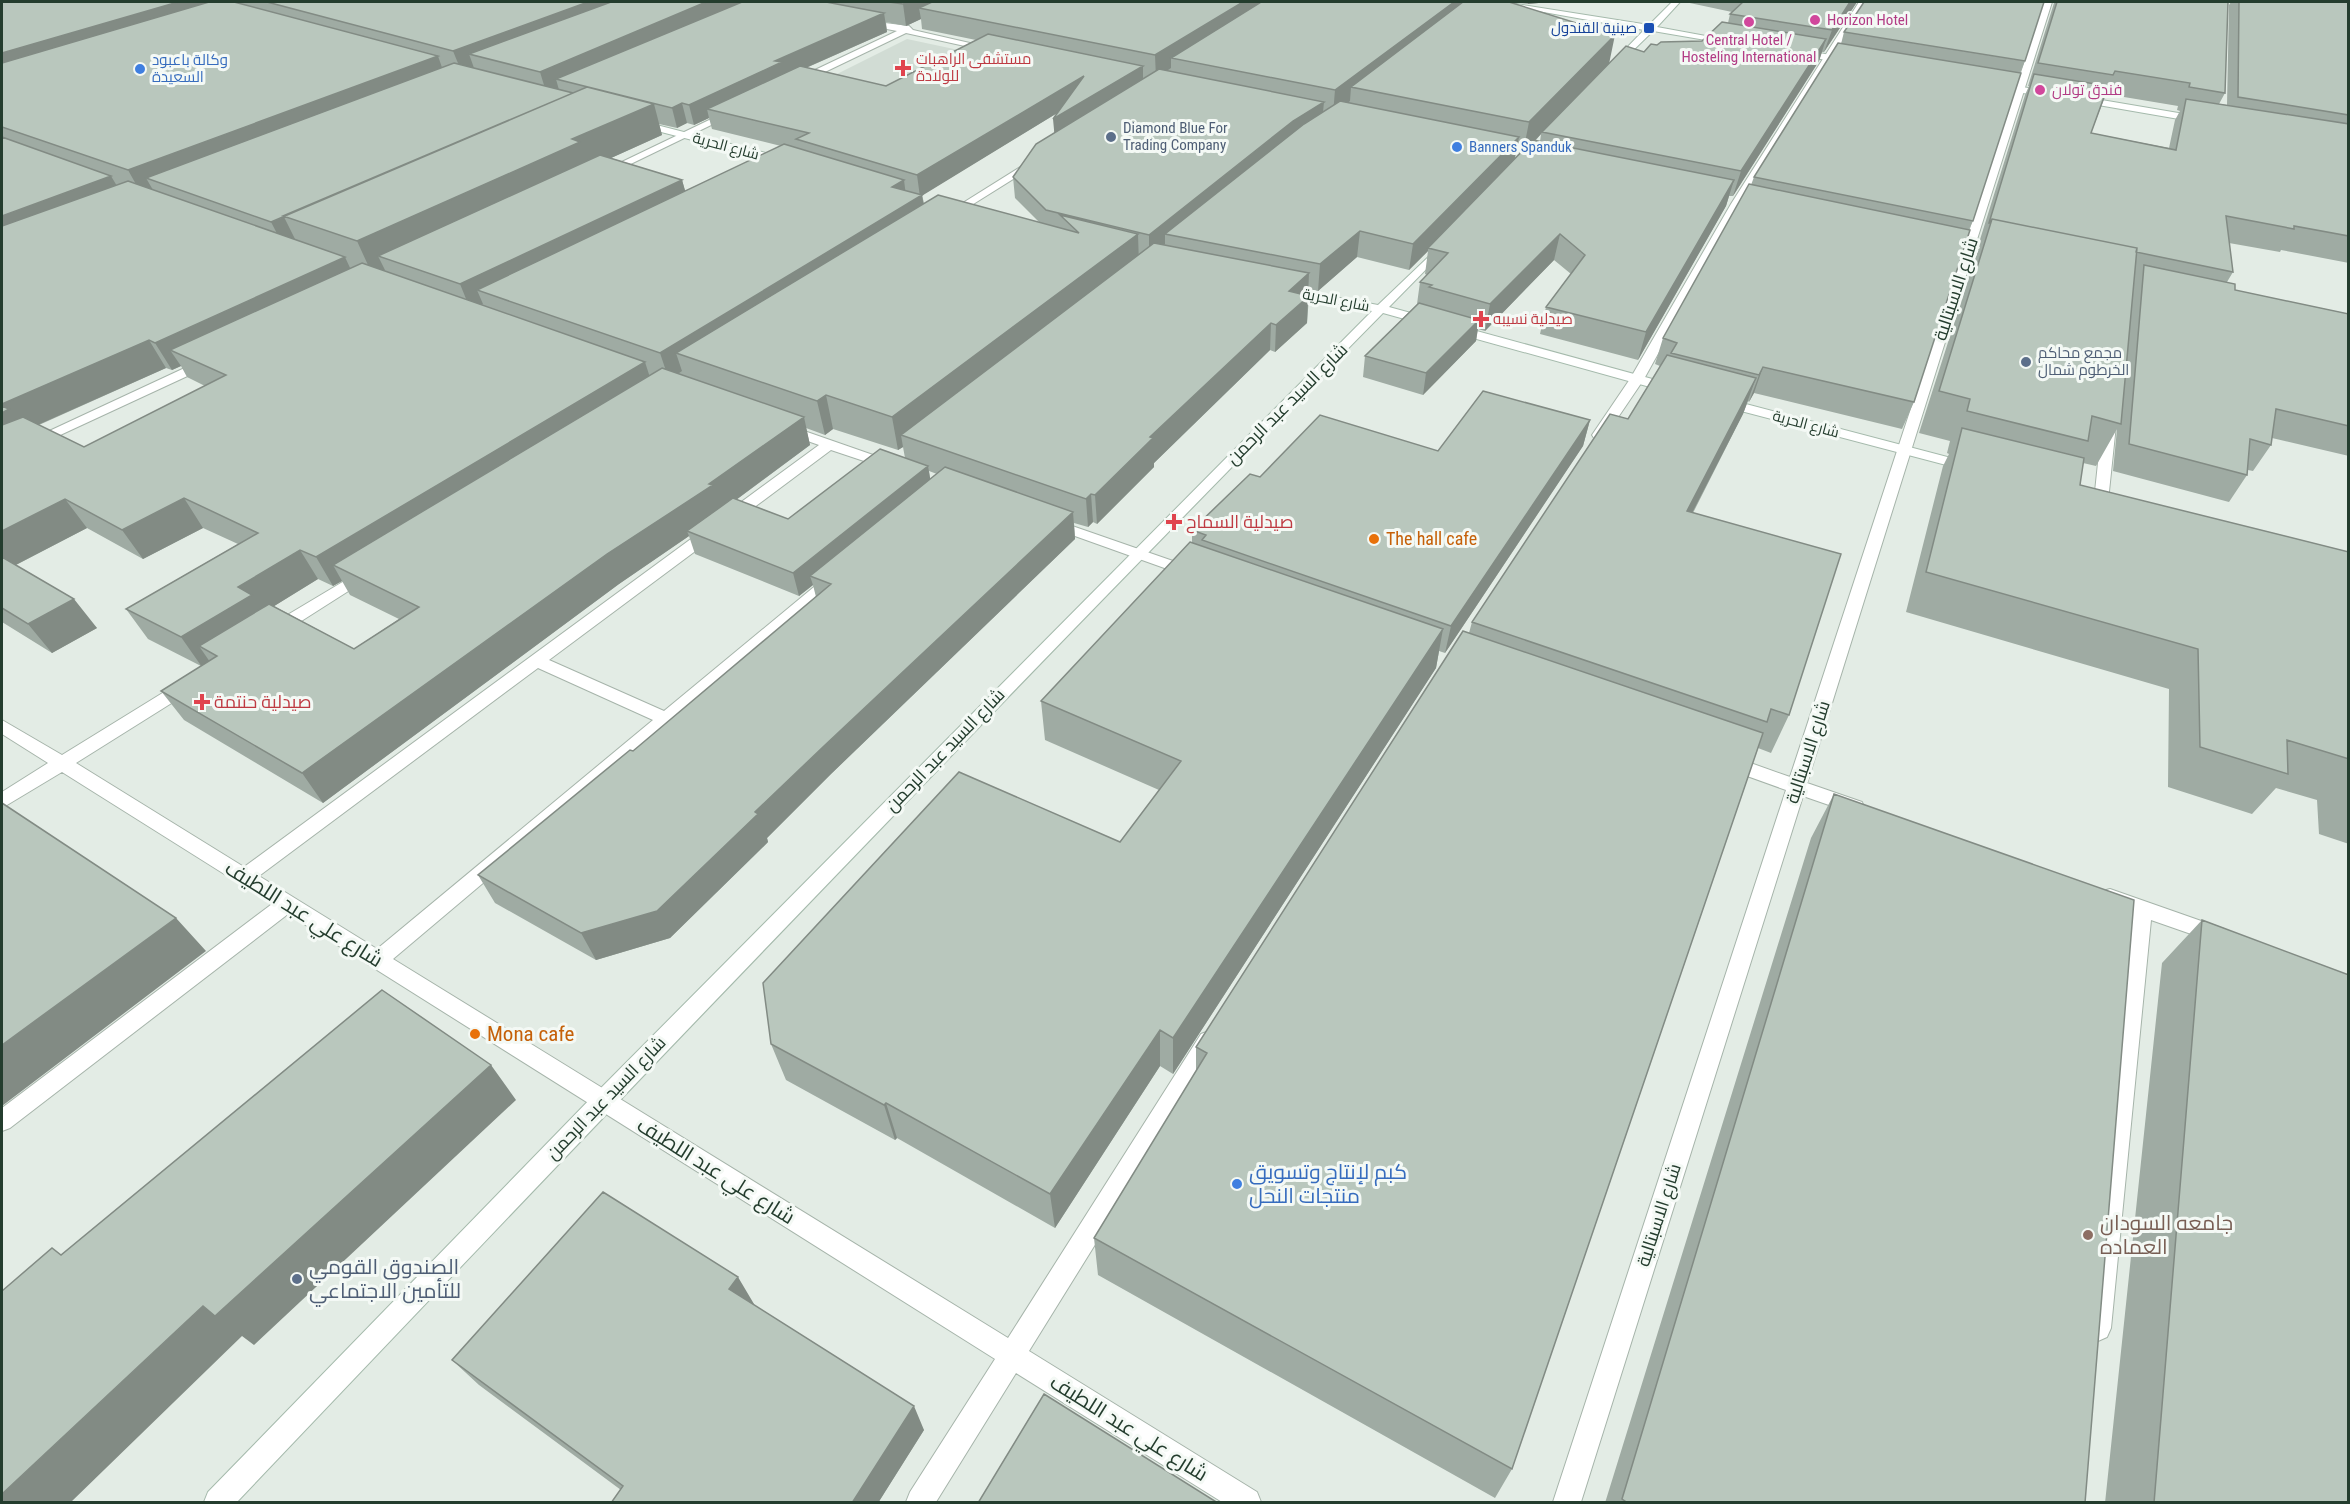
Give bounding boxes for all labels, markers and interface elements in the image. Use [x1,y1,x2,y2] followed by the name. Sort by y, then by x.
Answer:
[1827,11,1908,29] place label: Horizon Hotel
[1808,13,1822,27] marker: Horizon Hotel
[1742,15,1756,29] marker: Central Hotel / Hosteling International
[1551,19,1637,37] place label: صينية القندول
[1642,21,1656,35] marker: صينية القندول
[1682,31,1816,66] place label: Central Hotel / Hosteling International
[916,50,1031,85] place label: مستشفى الراهبات للولادة
[152,51,228,86] place label: وكالة باعبود السعيدة
[894,59,912,77] marker: مستشفى الراهبات للولادة
[133,62,147,76] marker: وكالة باعبود السعيدة
[2052,81,2122,100] place label: فندق تولان
[2033,83,2047,97] marker: فندق تولان
[1123,119,1228,154] place label: Diamond Blue For Trading Company
[690,128,761,165] street label: شارع الحرية
[1104,130,1118,144] marker: Diamond Blue For Trading Company
[1469,138,1572,156] place label: Banners Spanduk
[1450,140,1464,154] marker: Banners Spanduk
[1929,235,1984,344] street label: شارع الاسبتالية
[1300,285,1371,317] street label: شارع الحرية
[1493,310,1573,328] place label: صيدلية نسيبه
[1474,312,1488,326] marker: صيدلية نسيبه
[1222,339,1353,470] street label: شارع السيد عبد الرحمن
[2038,344,2129,380] place label: مجمع محاكم الخرطوم شمال
[2019,355,2033,369] marker: مجمع محاكم الخرطوم شمال
[1770,406,1841,443] street label: شارع الحرية
[1186,511,1294,534] place label: صيدلية السماح
[1167,515,1181,529] marker: صيدلية السماح
[1386,528,1477,549] place label: The hall cafe
[1367,532,1381,546] marker: The hall cafe
[880,684,1010,817] street label: شارع السيد عبد الرحمن
[214,691,312,712] place label: صيدلية حنتمة
[195,695,209,709] marker: صيدلية حنتمة
[1781,698,1836,807] street label: شارع الاسبتالية
[219,856,387,976] street label: شارع علي عبد اللطيف
[487,1022,575,1046] place label: Mona cafe
[468,1027,482,1041] marker: Mona cafe
[541,1032,671,1165] street label: شارع السيد عبد الرحمن
[631,1113,799,1233] street label: شارع علي عبد اللطيف
[1249,1160,1407,1209] place label: كبم لإنتاج وتسويق منتجات النحل
[1632,1161,1687,1270] street label: شارع الاسبتالية
[1230,1177,1244,1191] marker: كبم لإنتاج وتسويق منتجات النحل
[2100,1211,2233,1259] place label: جامعه السودان العماده
[2081,1228,2095,1242] marker: جامعه السودان العماده
[309,1255,461,1307] place label: الصندوق القومي للتأمين الاجتماعي
[290,1272,304,1286] marker: الصندوق القومي للتأمين الاجتماعي
[1044,1370,1212,1490] street label: شارع علي عبد اللطيف

